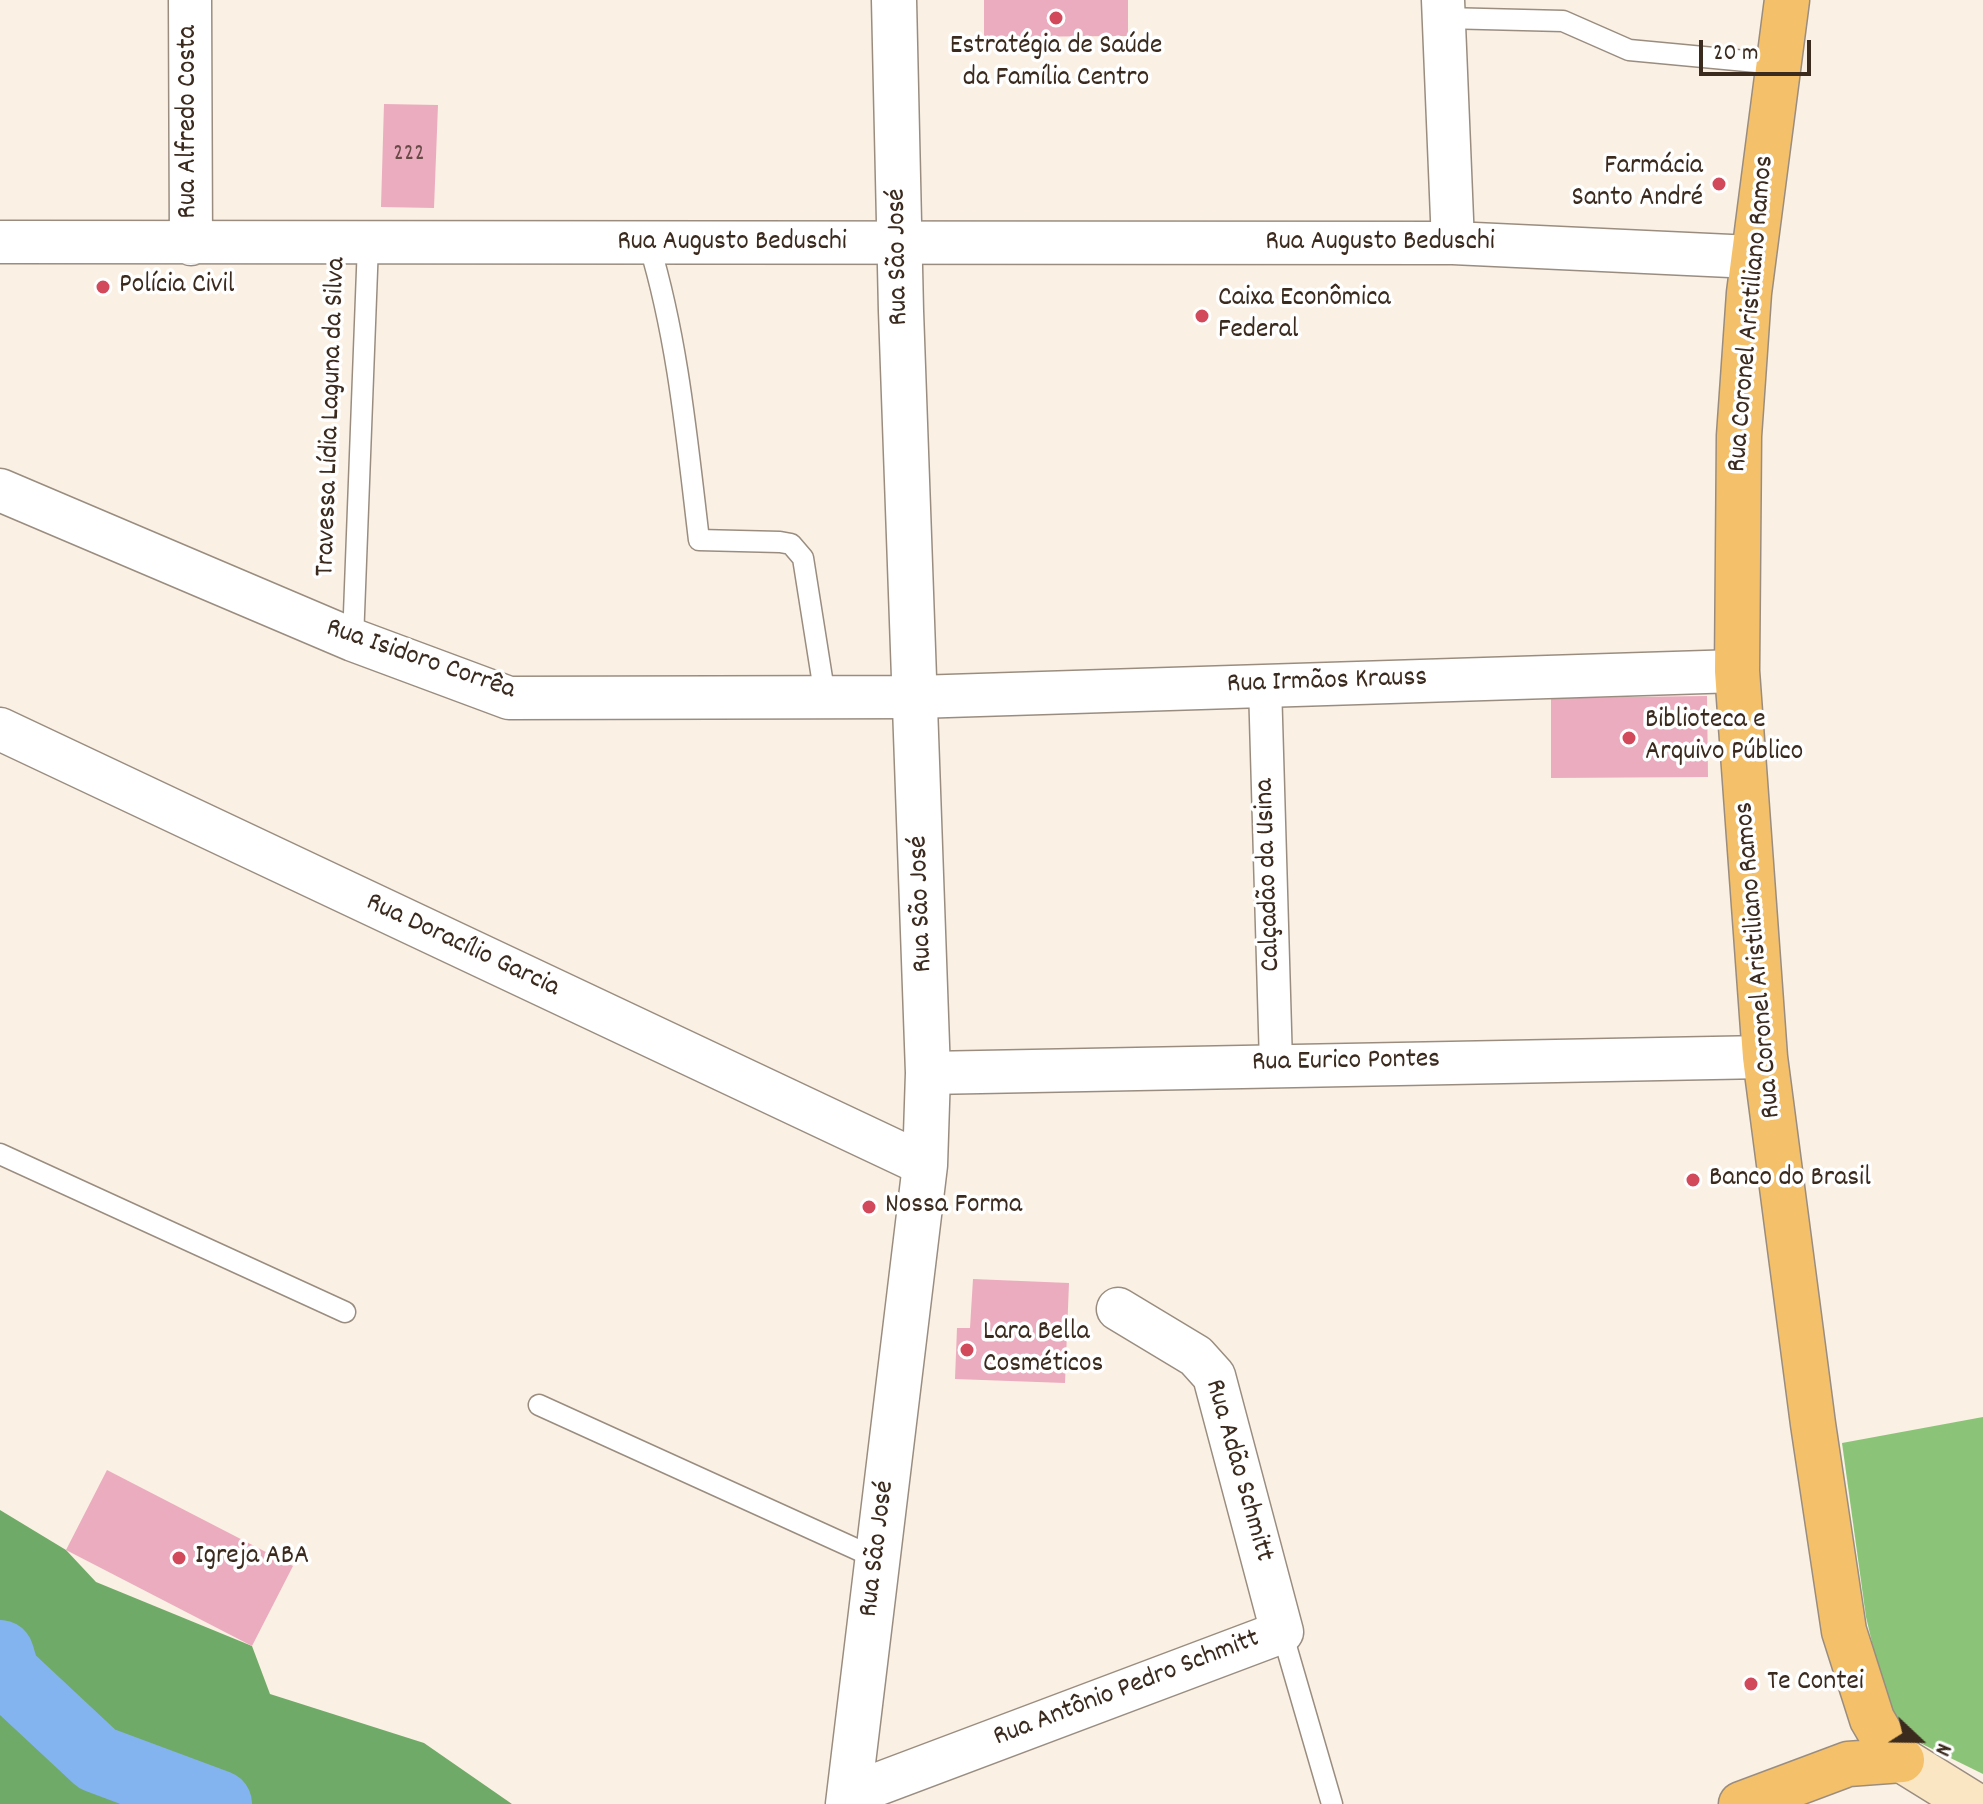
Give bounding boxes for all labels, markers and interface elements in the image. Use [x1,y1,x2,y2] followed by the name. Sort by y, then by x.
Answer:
[1047,9,1065,27] marker: Estratégia de Saúde da Família Centro
[1703,24,1815,74] scale bar
[173,25,207,219] street label: Rua Alfredo Costa
[950,31,1162,97] place label: Estratégia de Saúde da Família Centro
[1713,37,1759,71] text: 20 m
[393,142,425,170] house number: 222
[1572,151,1703,217] place label: Farmácia Santo André
[1722,154,1784,474] street label: Rua Coronel Aristiliano Ramos
[1710,175,1728,193] marker: Farmácia Santo André
[882,188,918,326] street label: Rua São José
[617,227,847,261] street label: Rua Augusto Beduschi
[1265,227,1495,261] street label: Rua Augusto Beduschi
[311,257,355,577] street label: Travessa Lídia Laguna da Silva
[119,270,234,304] place label: Polícia Civil
[94,278,112,296] marker: Polícia Civil
[1218,283,1391,349] place label: Caixa Econômica Federal
[1193,307,1211,325] marker: Caixa Econômica Federal
[321,613,519,709] street label: Rua Isidoro Corrêa
[1226,663,1428,703] street label: Rua Irmãos Krauss
[1645,705,1803,771] place label: Biblioteca e Arquivo Público
[1620,729,1638,747] marker: Biblioteca e Arquivo Público
[1250,778,1290,972] street label: Calçadão da Usina
[1729,800,1791,1120] street label: Rua Coronel Aristiliano Ramos
[904,835,942,973] street label: Rua São José
[360,887,564,1007] street label: Rua Doracílio Garcia
[1252,1045,1440,1081] street label: Rua Eurico Pontes
[1709,1163,1871,1197] place label: Banco do Brasil
[1684,1171,1702,1189] marker: Banco do Brasil
[885,1190,1022,1224] place label: Nossa Forma
[860,1198,878,1216] marker: Nossa Forma
[983,1317,1103,1383] place label: Lara Bella Cosméticos
[958,1341,976,1359] marker: Lara Bella Cosméticos
[1195,1376,1279,1566] street label: Rua Adão Schmitt
[854,1479,904,1619] street label: Rua São José
[195,1541,309,1575] place label: Igreja ABA
[170,1549,188,1567] marker: Igreja ABA
[989,1624,1265,1756] street label: Rua Antônio Pedro Schmitt
[1767,1667,1864,1701] place label: Te Contei
[1742,1675,1760,1693] marker: Te Contei
[1879,1700,1959,1780] north arrow
[1925,1738,1958,1760] text: N

